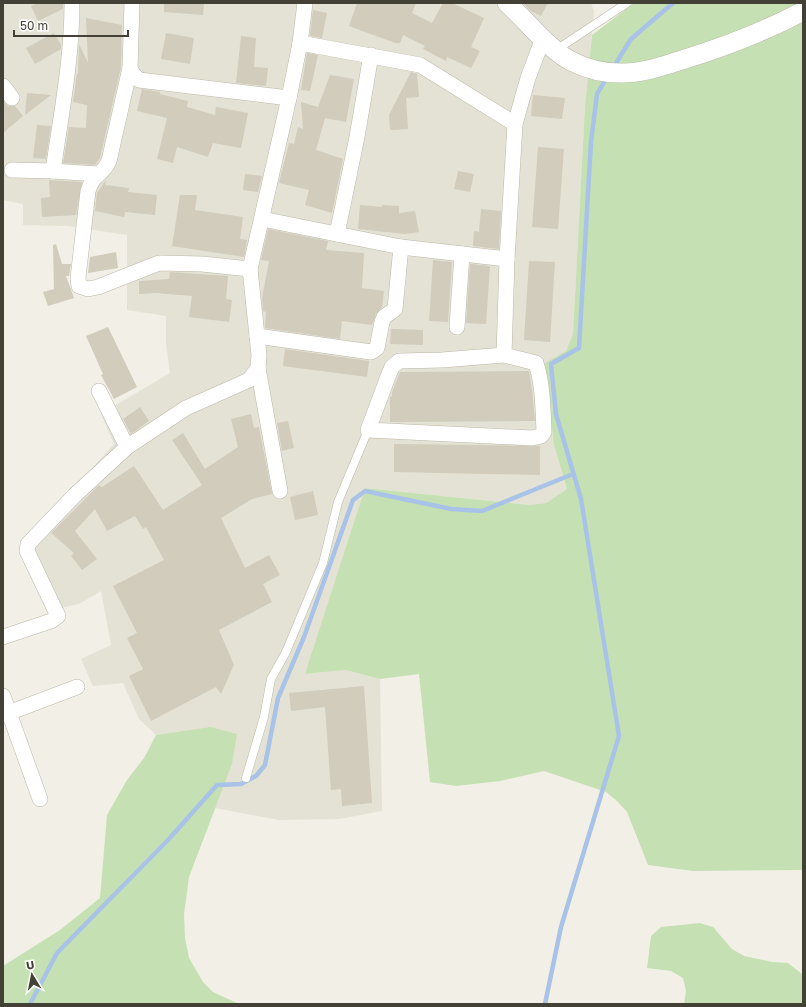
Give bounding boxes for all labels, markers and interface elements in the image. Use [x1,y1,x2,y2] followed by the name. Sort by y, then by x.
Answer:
[14,12,128,38] scale bar
[20,18,48,33] text: 50 m
[12,955,52,995] north arrow
[25,958,35,972] text: U

